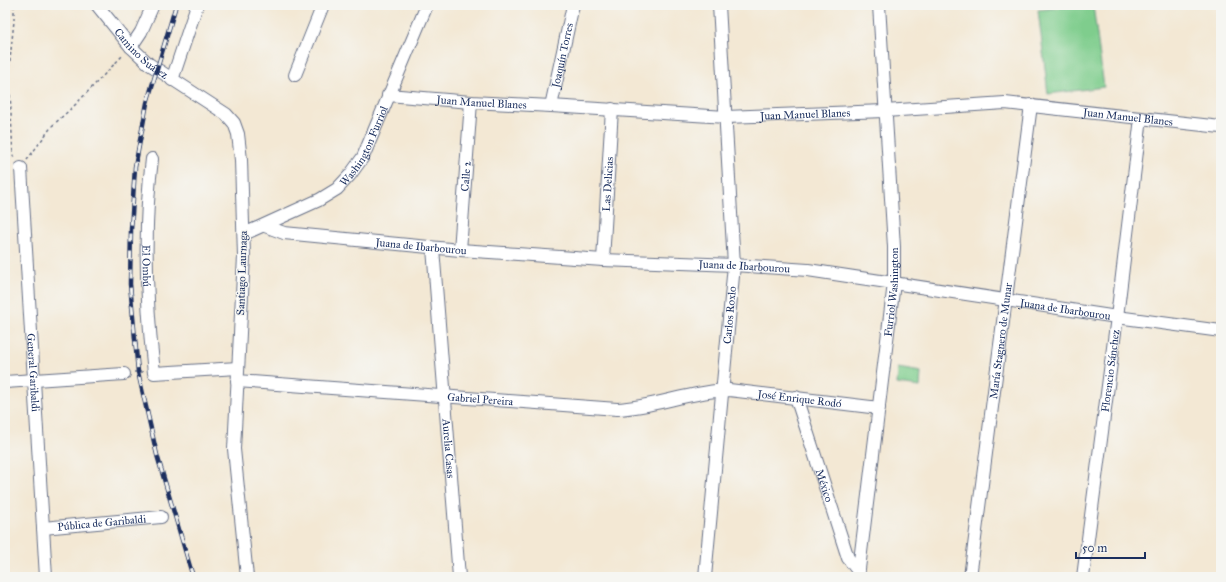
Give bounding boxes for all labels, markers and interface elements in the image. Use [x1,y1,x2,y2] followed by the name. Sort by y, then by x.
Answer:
[548,22,575,90] street label: Joaquín Torres
[112,25,171,81] street label: Camino Suárez
[435,93,527,111] street label: Juan Manuel Blanes
[337,104,390,188] street label: Washington Furriol
[1081,105,1174,128] street label: Juan Manuel Blanes
[759,106,851,123] street label: Juan Manuel Blanes
[599,156,616,212] street label: Las Delicias
[458,160,473,192] street label: Calle 2
[234,230,250,316] street label: Santiago Laurnaga
[374,235,467,257] street label: Juana de Ibarbourou
[140,245,154,287] street label: El Ombú
[881,247,901,337] street label: Furriol Washington
[697,257,791,275] street label: Juana de Ibarbourou
[987,281,1015,400] street label: María Stagnero de Munar
[720,285,739,345] street label: Carlos Roxlo
[1018,296,1112,322] street label: Juana de Ibarbourou
[1098,329,1122,413] street label: Florencio Sánchez
[25,333,42,412] street label: General Garibaldi
[756,387,843,410] street label: José Enrique Rodó
[447,390,514,408] street label: Gabriel Pereira
[440,417,458,479] street label: Aurelia Casas
[813,467,836,504] street label: México
[57,512,147,533] street label: Pública de Garibaldi
[1076,534,1145,560] scale bar
[1082,541,1107,555] text: 50 m

